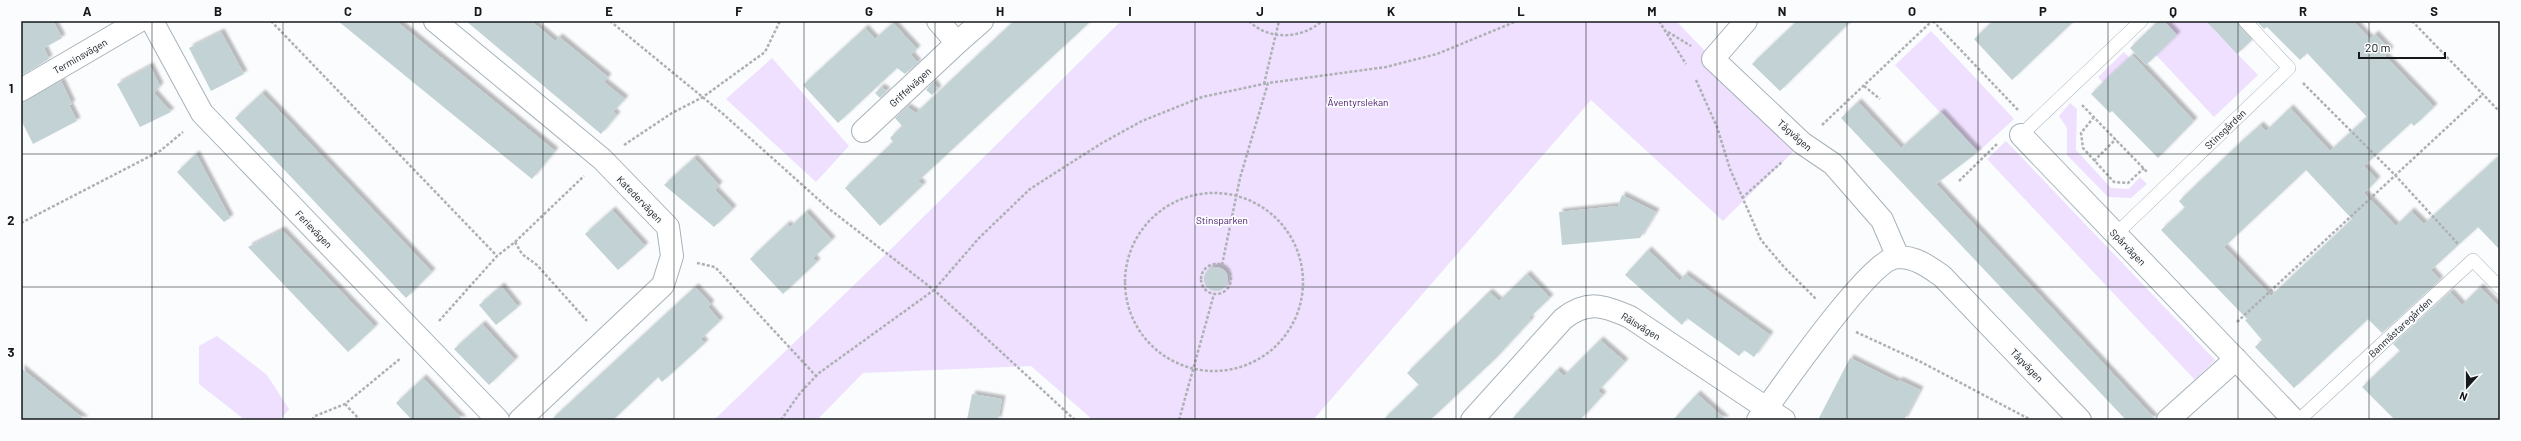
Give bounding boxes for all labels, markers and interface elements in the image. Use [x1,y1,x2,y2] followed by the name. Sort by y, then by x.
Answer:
[83,3,92,19] text: A
[214,3,222,19] text: B
[344,3,352,19] text: C
[474,3,482,19] text: D
[605,3,613,19] text: E
[735,3,743,19] text: F
[865,3,873,19] text: G
[996,3,1004,19] text: H
[1128,3,1132,19] text: I
[1256,3,1264,19] text: J
[1387,3,1395,19] text: K
[1517,3,1525,19] text: L
[1647,3,1657,19] text: M
[1778,3,1786,19] text: N
[1908,3,1916,19] text: O
[2039,3,2047,19] text: P
[2169,3,2177,19] text: Q
[2299,3,2307,19] text: R
[2430,3,2438,19] text: S
[2359,34,2445,60] scale bar
[51,36,109,76] street label: Terminsvägen
[2365,40,2391,54] text: 20 m
[887,65,933,109] street label: Griffelvägen
[9,80,13,96] text: 1
[1328,96,1388,108] park label: Äventyrslekan
[2202,106,2248,152] street label: Stinsgården
[1775,117,1815,153] street label: Tågvägen
[615,173,665,225] street label: Katedervägen
[293,208,335,250] street label: Ferievägen
[7,212,15,228] text: 2
[1196,214,1248,226] park label: Stinsparken
[2108,226,2148,268] street label: Spårvägen
[2366,294,2434,360] street label: Banmästaregården
[1619,310,1663,342] street label: Rälsvägen
[7,344,15,360] text: 3
[2008,346,2046,384] street label: Tågvägen
[2447,367,2487,407] north arrow
[2457,389,2469,404] text: N

